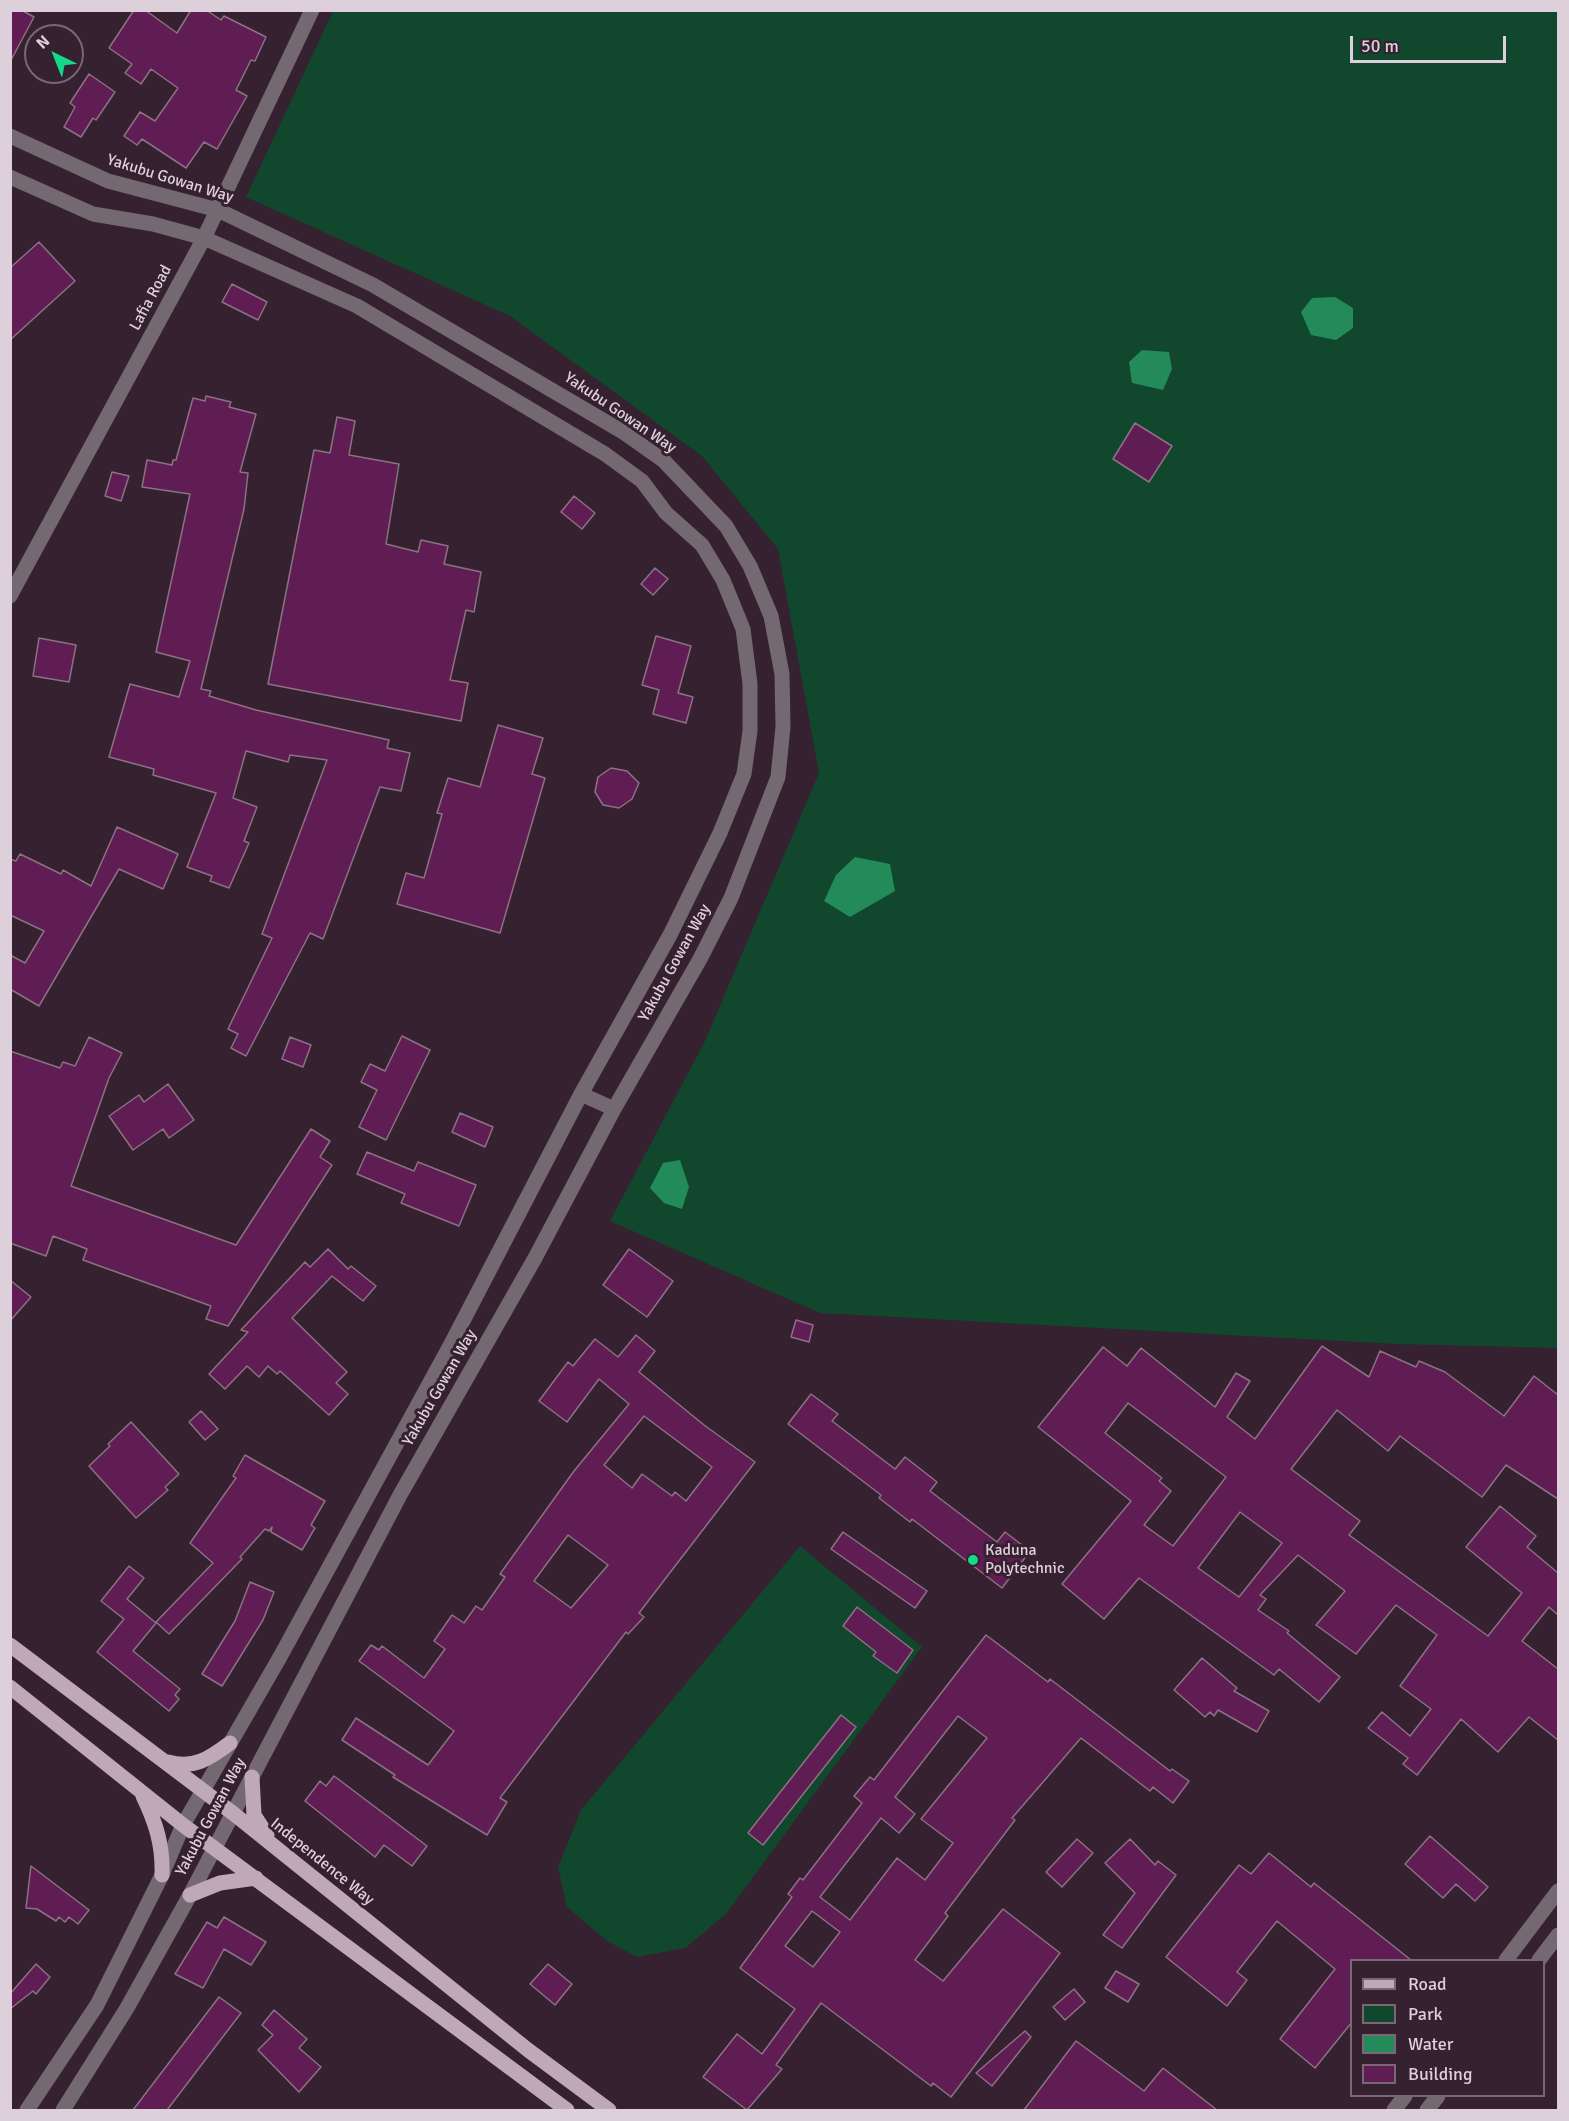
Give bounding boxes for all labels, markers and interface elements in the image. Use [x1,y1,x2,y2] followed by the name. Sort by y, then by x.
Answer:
[24,24,84,84] north arrow
[1353,24,1509,62] scale bar
[32,31,54,53] text: N
[1361,35,1399,57] text: 50 m
[104,151,236,207] street label: Yakubu Gowan Way
[126,262,176,334] street label: Lafia Road
[560,368,680,458] street label: Yakubu Gowan Way
[635,901,715,1025] street label: Yakubu Gowan Way
[399,1326,481,1450] street label: Yakubu Gowan Way
[985,1541,1064,1579] place label: Kaduna Polytechnic
[966,1553,980,1567] marker: Kaduna Polytechnic
[172,1755,250,1879] street label: Yakubu Gowan Way
[266,1814,378,1910] street label: Independence Way
[1350,1959,1545,2097] legend
[1408,1973,1447,1995] text: Road
[1408,2003,1443,2025] text: Park
[1408,2033,1453,2055] text: Water
[1408,2063,1472,2085] text: Building

